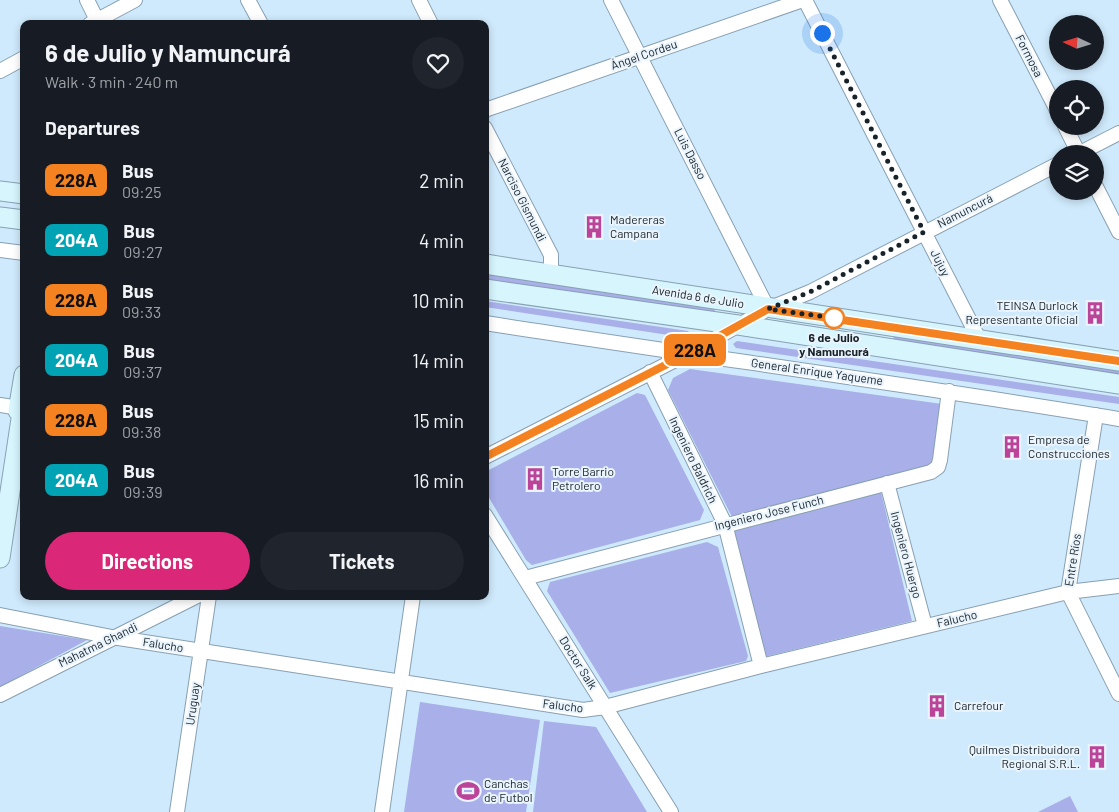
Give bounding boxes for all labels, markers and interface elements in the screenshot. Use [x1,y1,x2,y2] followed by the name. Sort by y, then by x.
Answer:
[1049,15,1104,70] north arrow
[1049,15,1104,200] map controls
[810,21,835,46] your location
[1013,32,1046,79] street label: Formosa
[609,36,679,72] street label: Ángel Cordeu
[412,37,464,89] button: heart
[45,38,291,67] text: 6 de Julio y Namuncurá
[45,72,178,91] text: Walk · 3 min · 240 m
[1049,80,1104,135] button: locate
[45,116,140,139] text: Departures
[672,125,710,182] street label: Luis Dasso
[1049,145,1104,200] button: layers
[496,156,550,243] street label: Narciso Gismundi
[122,159,154,182] text: Bus
[55,169,97,191] text: 228A
[419,169,464,192] text: 2 min
[122,182,162,201] text: 09:25
[935,190,995,230] street label: Namuncurá
[610,212,665,240] place label: Madereras Campana
[581,214,607,240] building icon: Madereras Campana
[123,219,155,242] text: Bus
[55,229,98,251] text: 204A
[419,229,464,252] text: 4 min
[123,242,162,261] text: 09:27
[928,247,954,279] street label: Jujuy
[122,279,154,302] text: Bus
[651,282,745,310] street label: Avenida 6 de Julio
[55,289,97,311] text: 228A
[412,289,464,312] text: 10 min
[965,298,1078,326] place label: TEINSA Durlock Representante Oficial
[1082,300,1108,326] building icon: TEINSA Durlock Representante Oficial
[122,302,161,321] text: 09:33
[823,307,845,329] marker: 6 de Julio y Namuncurá
[799,330,869,358] place label: 6 de Julio y Namuncurá
[660,334,730,366] line badge: 228A
[123,339,155,362] text: Bus
[674,339,716,361] text: 228A
[55,349,98,371] text: 204A
[412,349,464,372] text: 14 min
[750,355,884,387] street label: General Enrique Yaqueme
[123,362,162,381] text: 09:37
[122,399,154,422] text: Bus
[55,409,97,431] text: 228A
[413,409,464,432] text: 15 min
[667,414,721,505] street label: Ingeniero Baldrich
[122,422,161,441] text: 09:38
[1028,432,1110,460] place label: Empresa de Construcciones
[999,434,1025,460] building icon: Empresa de Construcciones
[123,459,155,482] text: Bus
[552,464,614,492] place label: Torre Barrio Petrolero
[522,466,548,492] building icon: Torre Barrio Petrolero
[55,469,98,491] text: 204A
[413,469,464,492] text: 16 min
[123,482,163,501] text: 09:39
[713,492,825,532] street label: Ingeniero Jose Funch
[889,510,925,600] street label: Ingeniero Huergo
[45,532,250,590] button: Directions
[260,532,464,590] button: Tickets
[1061,532,1083,587] street label: Entre Ríos
[935,607,978,629] street label: Falucho
[56,619,139,669] street label: Mahatma Ghandi
[557,633,601,691] street label: Doctor Salk
[142,634,184,654] street label: Falucho
[182,681,202,726] street label: Uruguay
[924,693,950,719] building icon: Carrefour
[542,696,584,714] street label: Falucho
[954,698,1004,712] place label: Carrefour
[969,742,1080,770] place label: Quilmes Distribuidora Regional S.R.L.
[1084,744,1110,770] building icon: Quilmes Distribuidora Regional S.R.L.
[484,776,533,804] place label: Canchas de Futbol
[455,778,481,804] sports icon: Canchas de Futbol

